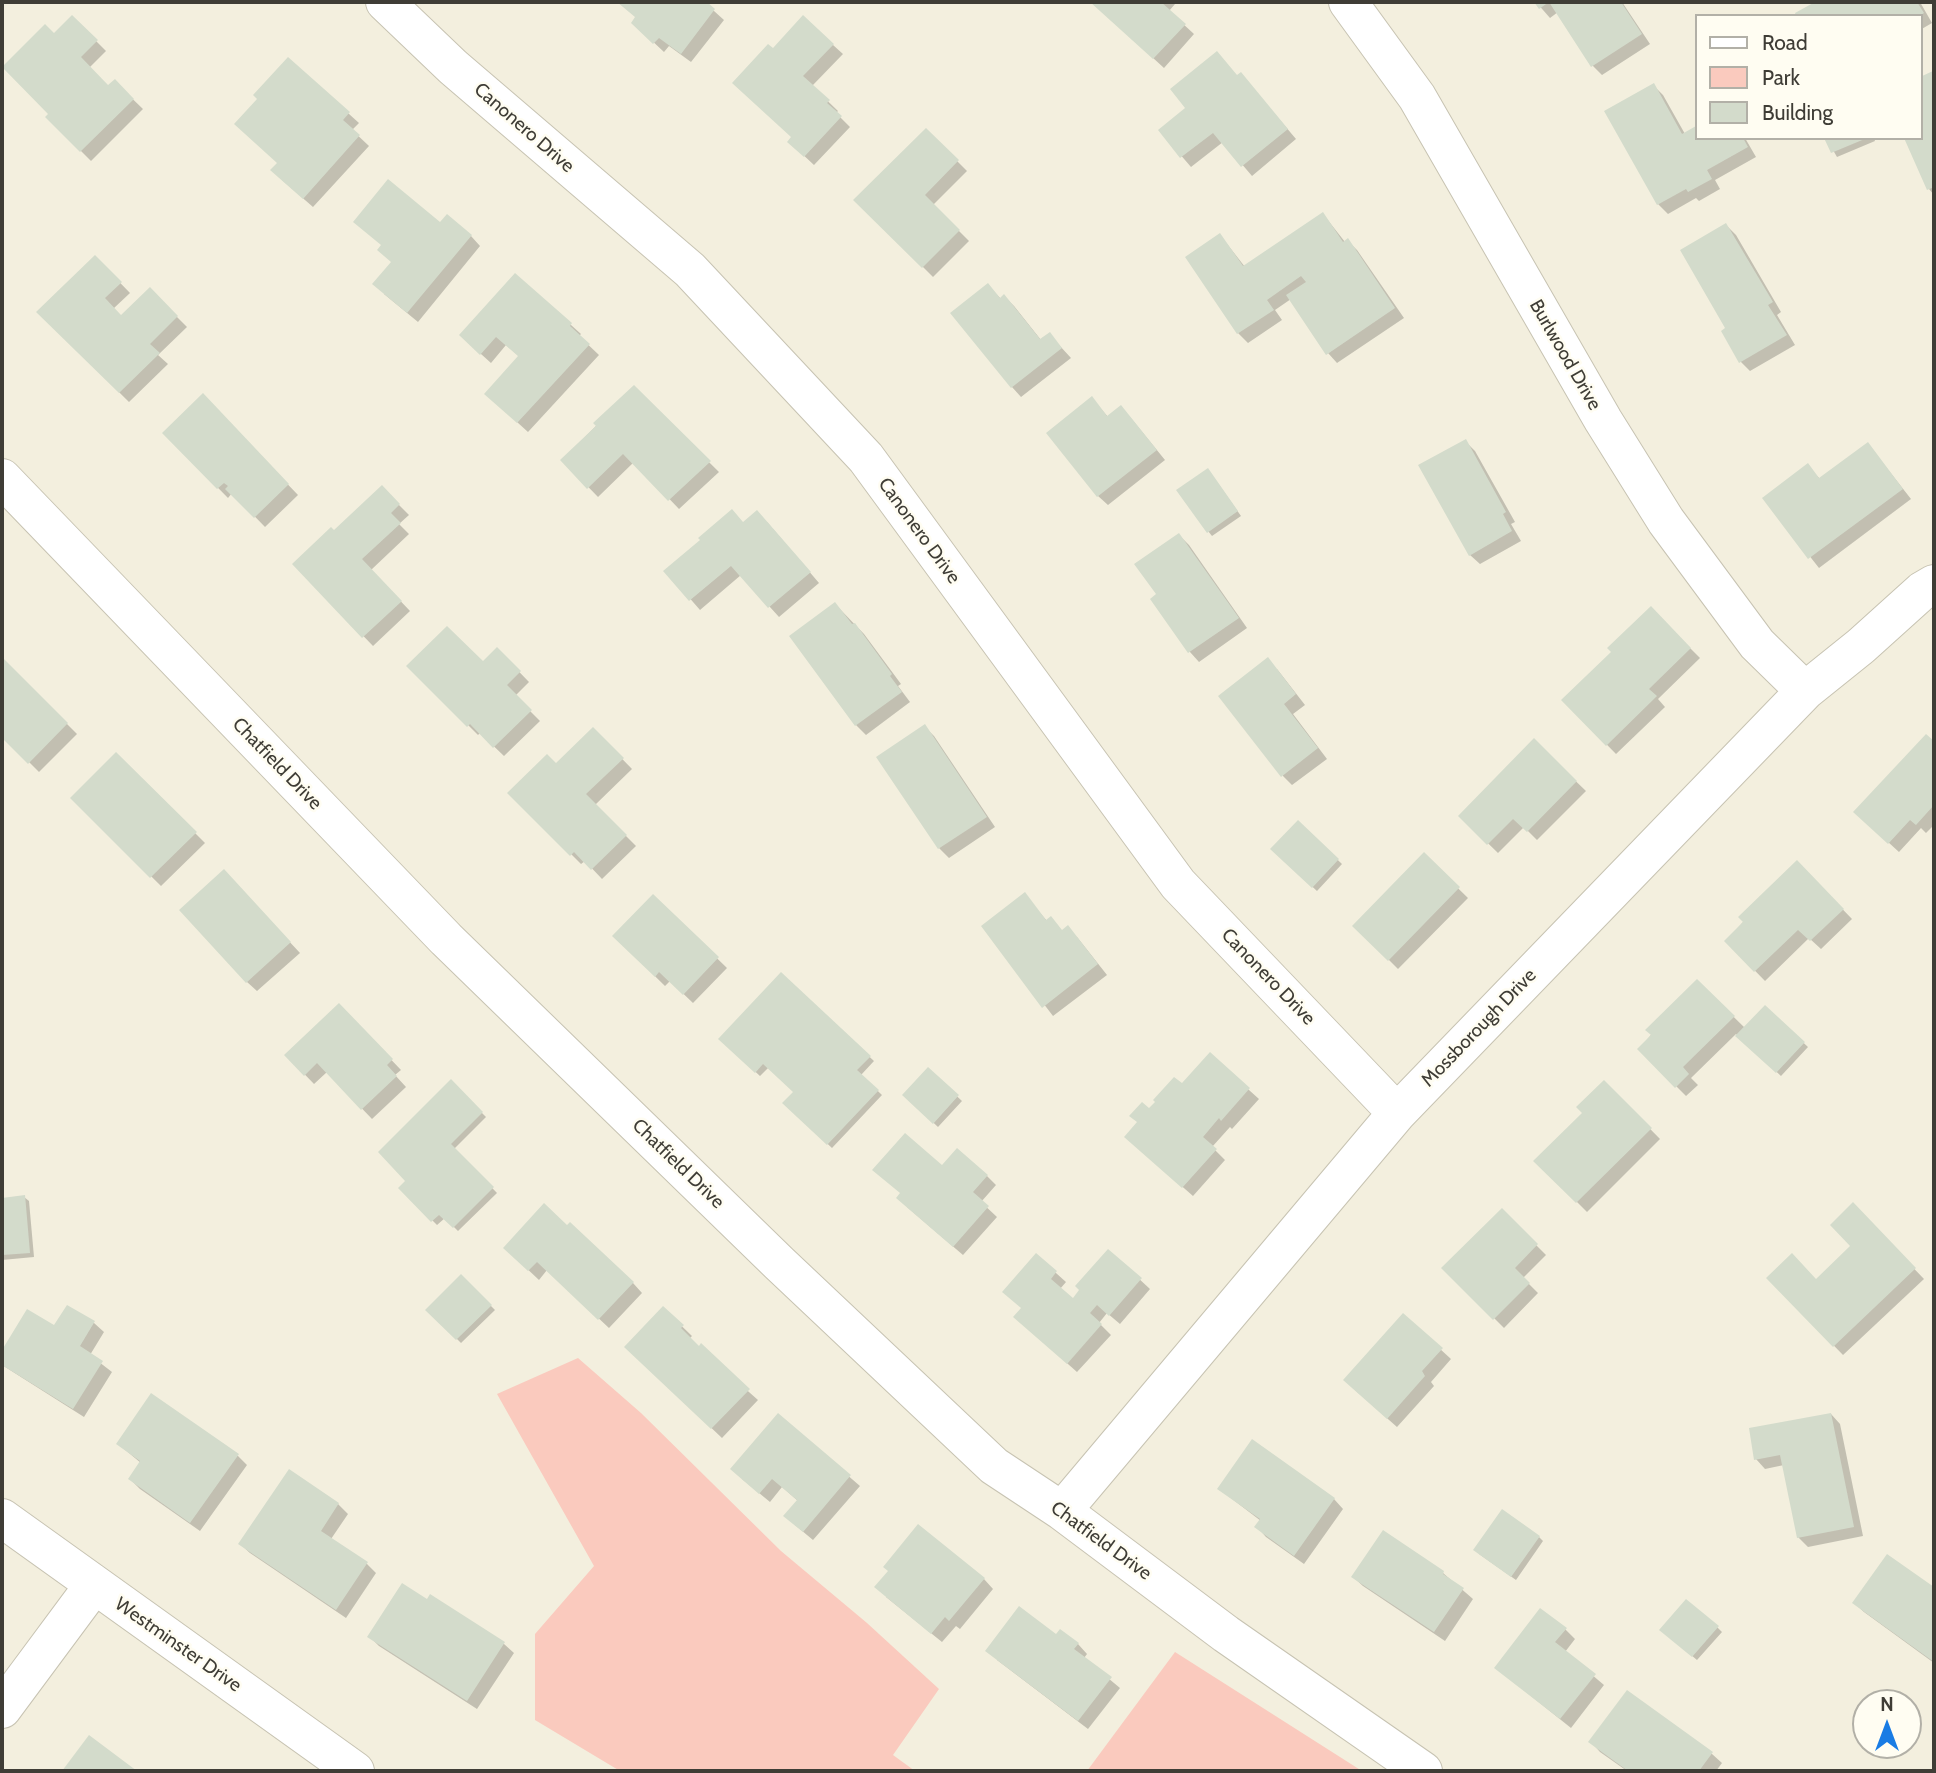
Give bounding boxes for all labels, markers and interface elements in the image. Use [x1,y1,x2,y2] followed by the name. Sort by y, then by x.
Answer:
[1694,14,1922,140] legend
[1762,30,1808,55] text: Road
[1762,65,1800,90] text: Park
[469,78,579,178] street label: Canonero Drive
[1762,100,1833,125] text: Building
[1524,296,1606,414] street label: Burlwood Drive
[873,474,965,588] street label: Canonero Drive
[227,713,327,815] street label: Chatfield Drive
[1216,924,1320,1030] street label: Canonero Drive
[1417,964,1541,1092] street label: Mossborough Drive
[627,1114,729,1214] street label: Chatfield Drive
[1046,1497,1156,1585] street label: Chatfield Drive
[110,1593,246,1697] street label: Westminster Drive
[1852,1689,1922,1759] north arrow
[1880,1693,1894,1716] text: N

